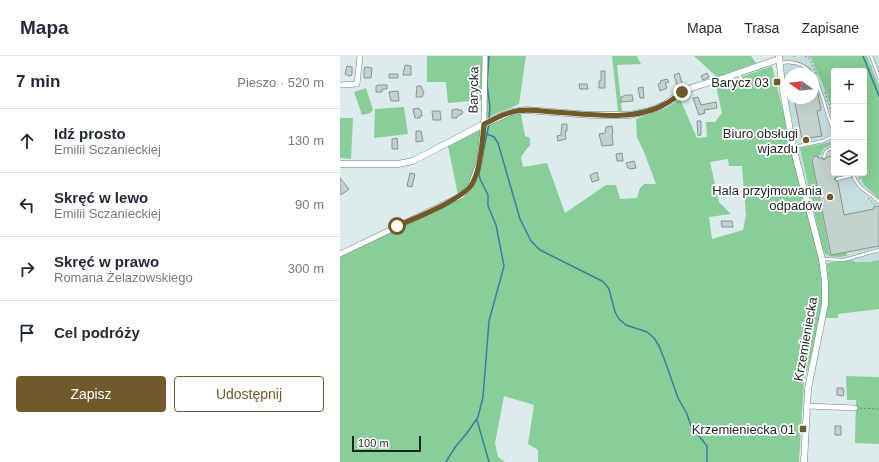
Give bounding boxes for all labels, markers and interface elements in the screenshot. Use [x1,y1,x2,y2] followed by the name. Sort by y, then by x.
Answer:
[20,17,69,38] text: Mapa
[687,20,722,36] text: Mapa
[744,20,779,36] text: Trasa
[801,20,859,36] text: Zapisane
[466,66,481,114] street label: Barycka
[783,68,819,104] north arrow
[831,68,867,176] map controls
[831,68,867,104] button: +
[16,72,60,91] text: 7 min
[237,75,324,90] text: Pieszo · 520 m
[711,75,769,90] place label: Barycz 03
[772,77,782,87] marker: Barycz 03
[673,83,691,101] route end
[831,104,867,140] button: −
[54,125,126,142] text: Idź prosto
[723,126,798,156] place label: Biuro obsługi wjazdu
[16,130,38,152] icon: ahead
[288,133,324,148] text: 130 m
[801,135,811,145] marker: Biuro obsługi wjazdu
[831,140,867,176] button: layers
[54,142,161,157] text: Emilii Sczanieckiej
[712,183,823,213] place label: Hala przyjmowania odpadów
[54,189,148,206] text: Skręć w lewo
[825,192,835,202] marker: Hala przyjmowania odpadów
[16,194,38,216] icon: left
[295,197,324,212] text: 90 m
[54,206,161,221] text: Emilii Sczanieckiej
[388,217,406,235] route start
[54,253,159,270] text: Skręć w prawo
[16,258,38,280] icon: right
[288,261,324,276] text: 300 m
[54,270,193,285] text: Romana Żelazowskiego
[791,295,820,382] street label: Krzemieniecka
[16,322,38,344] icon: arrive
[54,324,140,341] text: Cel podróży
[16,376,166,412] button: Zapisz
[174,376,324,412] button: Udostępnij
[692,422,795,437] place label: Krzemieniecka 01
[798,424,808,434] marker: Krzemieniecka 01
[352,434,421,453] scale bar
[358,437,389,449] text: 100 m

